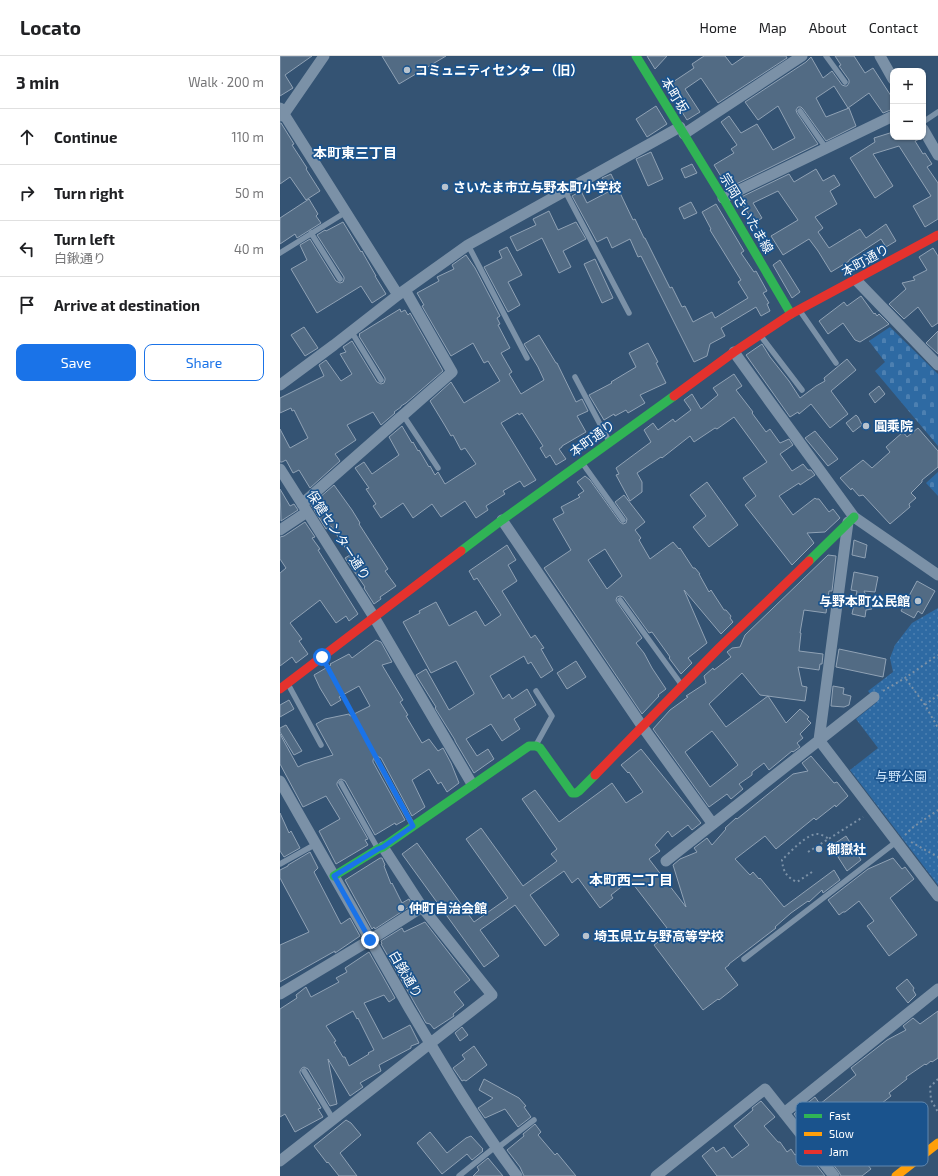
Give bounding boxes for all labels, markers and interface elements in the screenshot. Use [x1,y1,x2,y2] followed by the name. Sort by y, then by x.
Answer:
[20,16,81,39] text: Locato
[700,19,737,36] text: Home
[759,19,787,36] text: Map
[809,19,847,36] text: About
[869,19,918,36] text: Contact
[415,62,583,78] place label: コミュニティセンター（旧）
[402,65,412,75] marker: コミュニティセンター（旧）
[890,68,926,140] map controls
[890,68,926,104] button: +
[16,72,59,92] text: 3 min
[188,74,264,90] text: Walk · 200 m
[658,74,692,116] street label: 本町坂
[890,104,926,140] button: −
[16,126,38,148] icon: ahead
[54,128,117,146] text: Continue
[232,129,264,145] text: 110 m
[313,144,397,161] district label: 本町東三丁目
[717,170,777,256] street label: 宗岡さいたま線
[453,179,622,195] place label: さいたま市立与野本町小学校
[16,182,38,204] icon: right
[440,182,450,192] marker: さいたま市立与野本町小学校
[54,184,124,202] text: Turn right
[235,185,264,201] text: 50 m
[54,230,115,248] text: Turn left
[16,238,38,260] icon: left
[838,240,892,280] street label: 本町通り
[234,241,264,257] text: 40 m
[54,250,106,266] text: 白鍬通り
[16,294,38,316] icon: arrive
[54,296,200,314] text: Arrive at destination
[16,344,136,381] button: Save
[144,344,264,381] button: Share
[566,416,618,460] street label: 本町通り
[874,418,913,434] place label: 圓乘院
[861,421,871,431] marker: 圓乘院
[304,487,374,583] street label: 保健センター通り
[819,593,910,609] place label: 与野本町公民館
[913,596,923,606] marker: 与野本町公民館
[313,648,331,666] route start
[875,768,927,784] park label: 与野公園
[827,841,866,857] place label: 御嶽社
[814,844,824,854] marker: 御嶽社
[589,871,673,888] district label: 本町西二丁目
[409,900,487,916] place label: 仲町自治会館
[396,903,406,913] marker: 仲町自治会館
[594,928,724,944] place label: 埼玉県立与野高等学校
[361,931,379,949] route end
[581,931,591,941] marker: 埼玉県立与野高等学校
[386,947,426,1001] street label: 白鍬通り
[796,1102,928,1166] legend
[829,1109,851,1122] text: Fast
[829,1127,854,1140] text: Slow
[829,1145,848,1158] text: Jam

